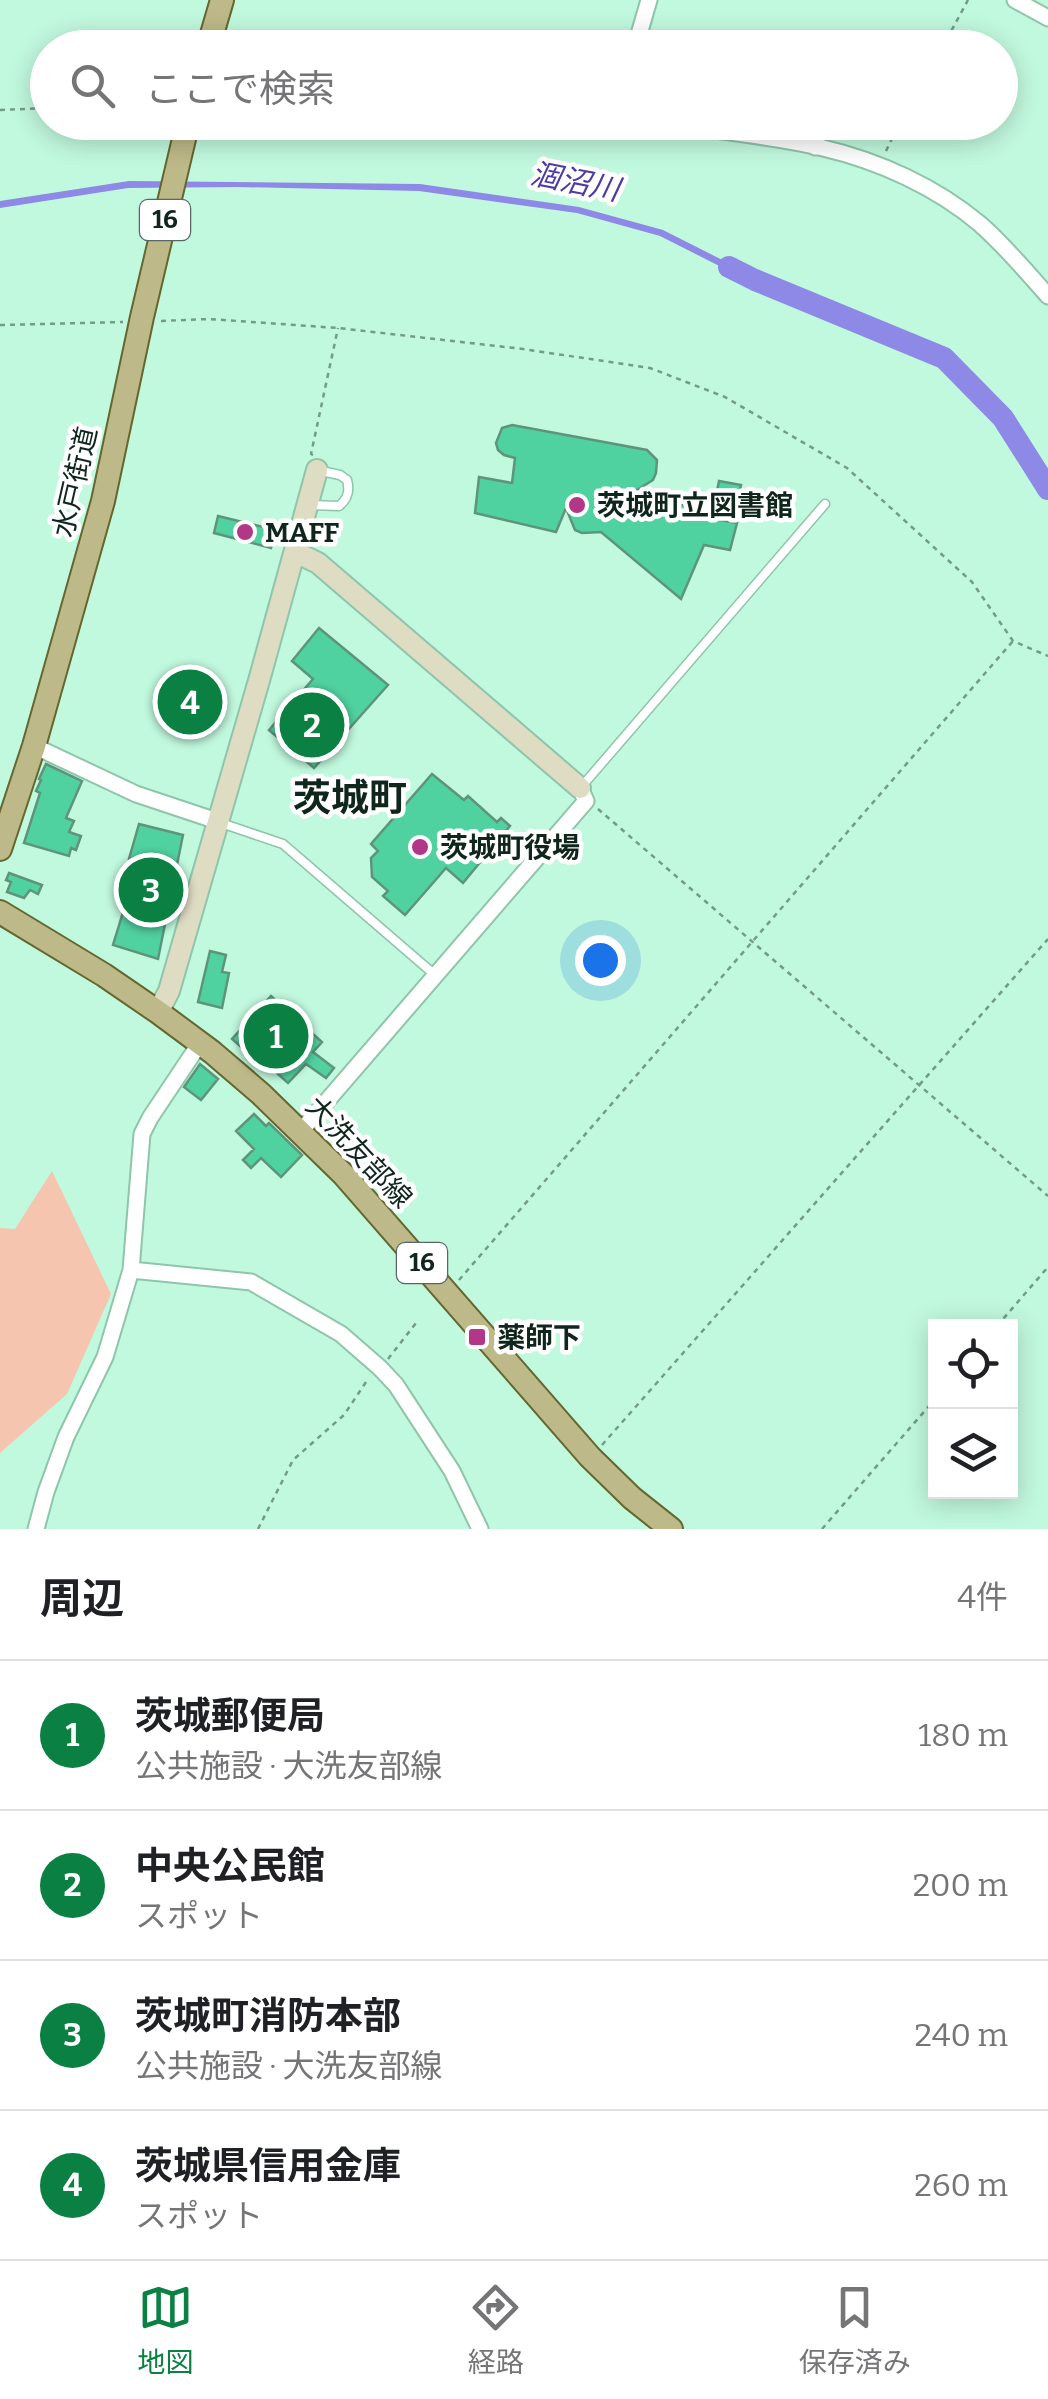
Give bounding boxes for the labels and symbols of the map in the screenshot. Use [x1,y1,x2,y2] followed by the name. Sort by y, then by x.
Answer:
[527,156,626,209] water label: 涸沼川
[140,200,190,240] road number: 16
[46,424,104,540] street label: 水戸街道
[597,489,793,522] place label: 茨城町立図書館
[566,494,588,516] marker: 茨城町立図書館
[265,516,339,549] place label: MAFF
[234,521,256,543] marker: MAFF
[158,664,222,740] pin: 4
[280,688,344,762] pin: 2
[293,775,407,821] district label: 茨城町
[440,831,580,864] place label: 茨城町役場
[409,836,431,858] marker: 茨城町役場
[118,852,184,928] pin: 3
[575,935,626,986] your location
[244,998,308,1074] pin: 1
[299,1090,419,1214] street label: 大洗友部線
[397,1243,447,1283] road number: 16
[497,1321,581,1354] place label: 薬師下
[466,1326,488,1348] marker: 薬師下

